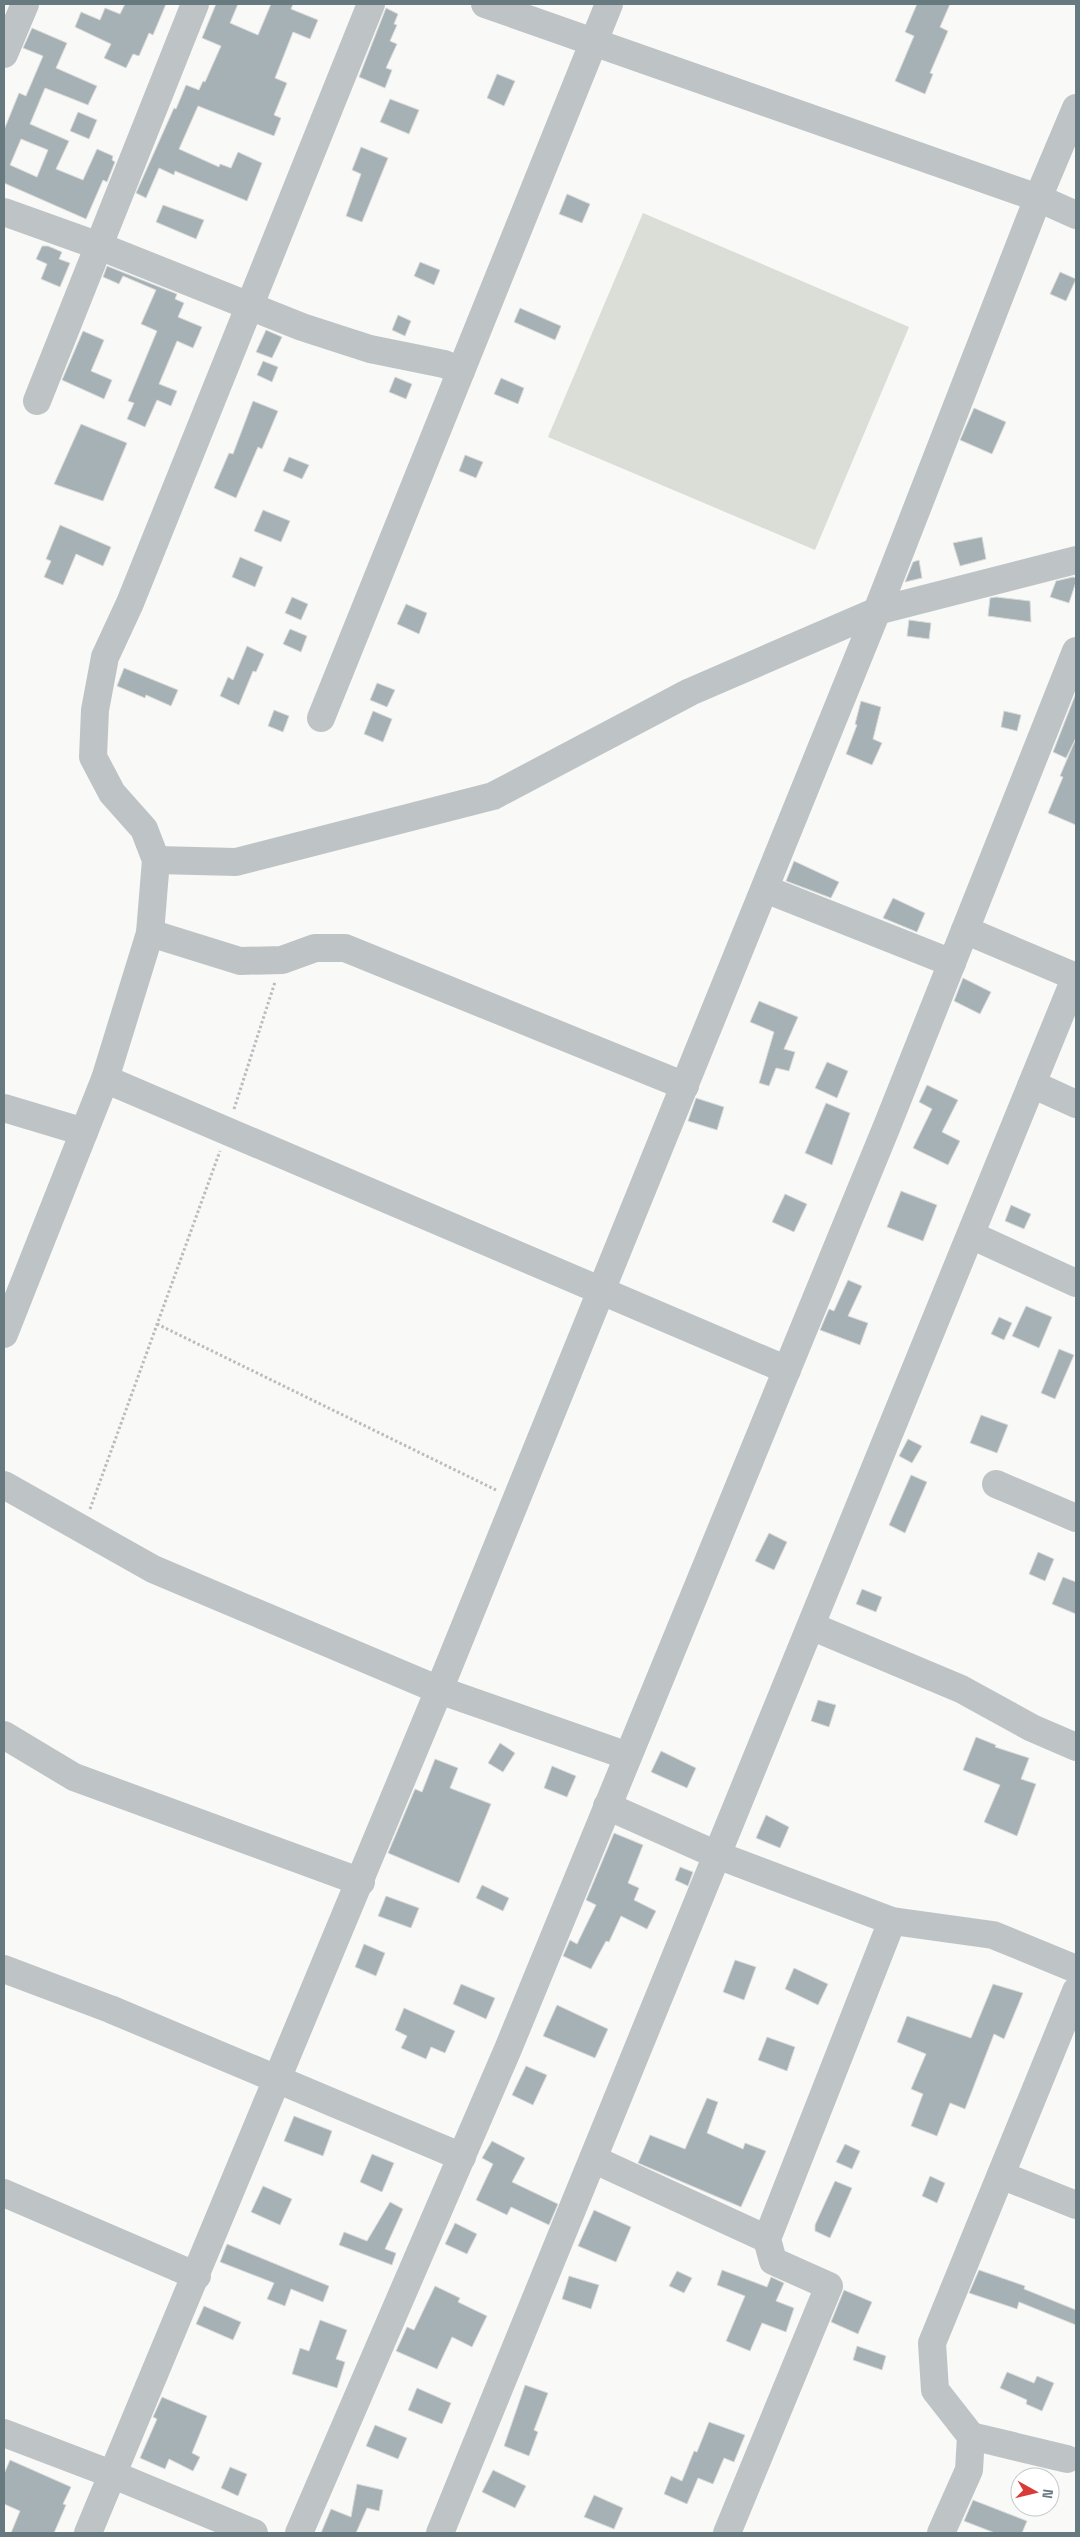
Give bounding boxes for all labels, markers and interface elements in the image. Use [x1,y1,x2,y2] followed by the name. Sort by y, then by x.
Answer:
[1010,2467,1060,2517] north arrow
[1038,2488,1057,2500] text: N

